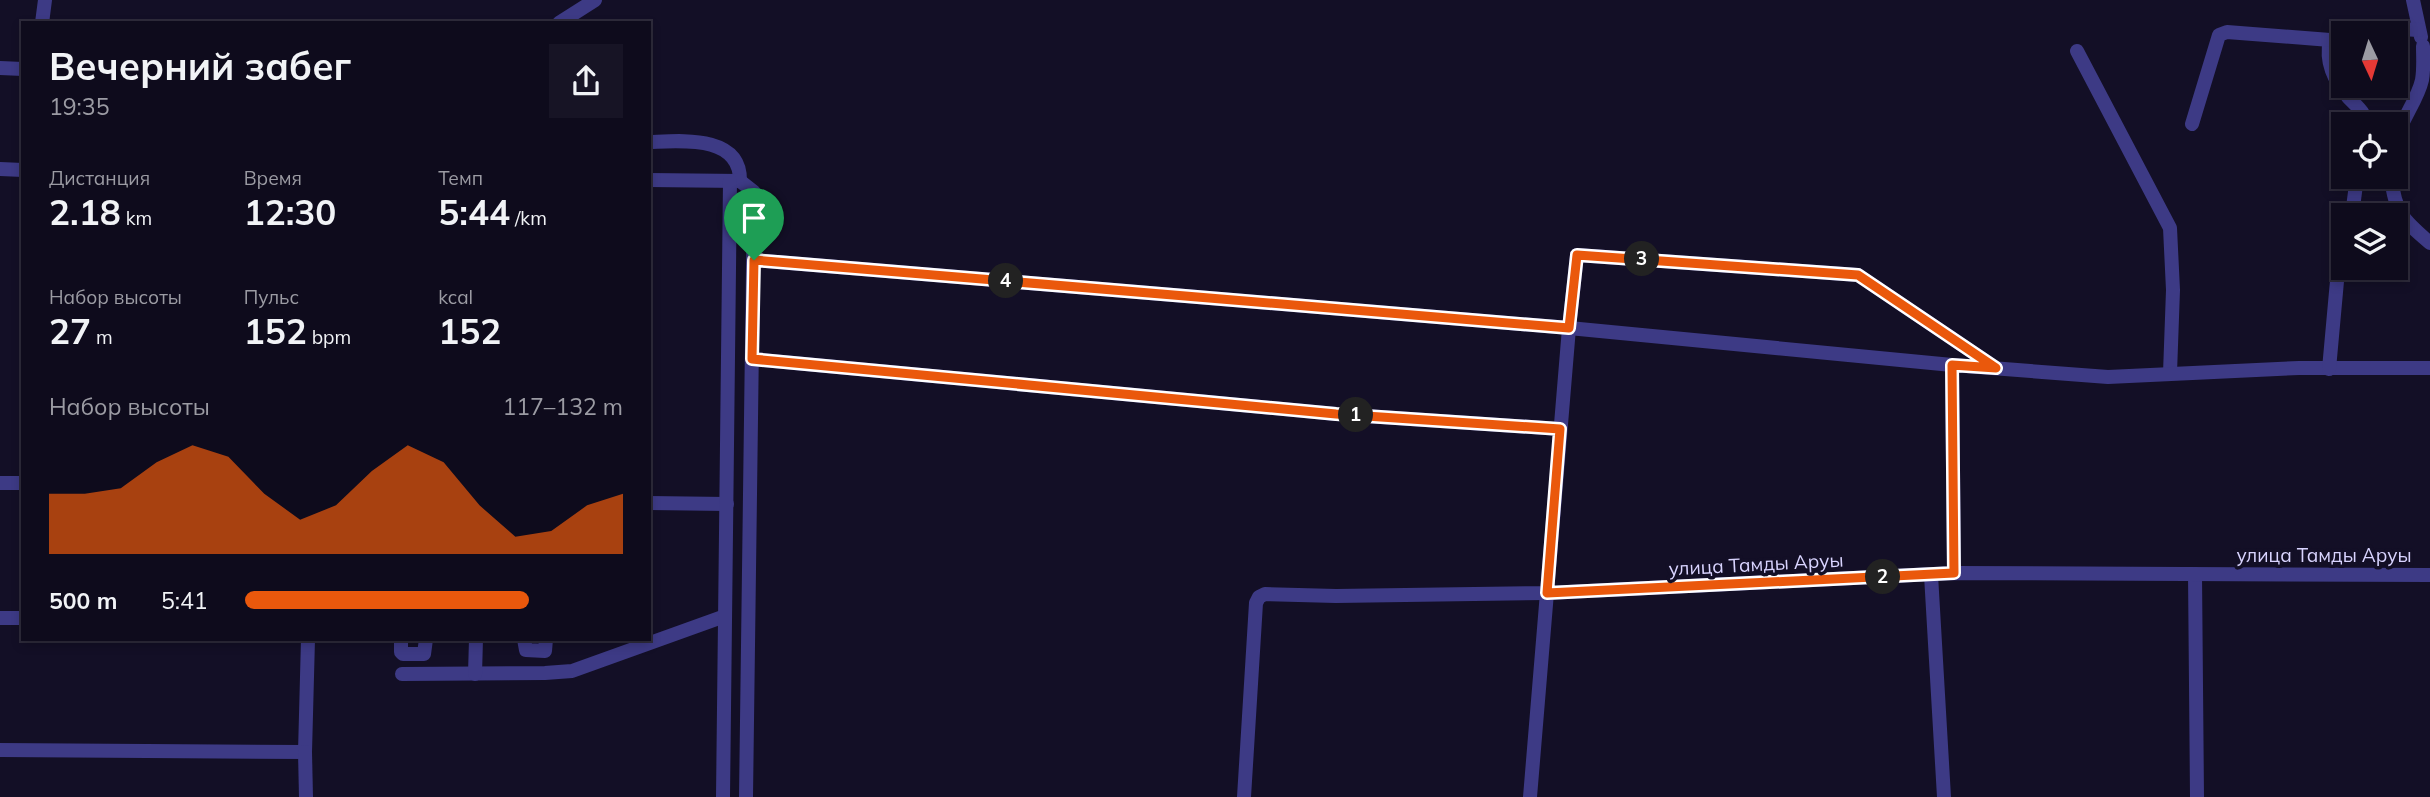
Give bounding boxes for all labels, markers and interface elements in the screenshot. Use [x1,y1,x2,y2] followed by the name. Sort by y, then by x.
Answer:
[2331,21,2408,98] north arrow
[2331,21,2408,280] map controls
[49,42,351,90] text: Вечерний забег
[549,44,623,118] button: share
[49,92,109,121] text: 19:35
[2331,112,2408,189] button: locate
[49,166,150,190] text: Дистанция
[244,166,302,190] text: Время
[438,166,483,190] text: Темп
[724,188,784,260] pin
[49,190,121,234] text: 2.18
[244,190,336,234] text: 12:30
[438,190,510,234] text: 5:44
[735,199,773,237] icon: arrive
[2331,203,2408,280] button: layers
[121,206,152,230] text: km
[510,206,547,230] text: /km
[1624,242,1660,276] pin: 3
[1636,246,1647,270] text: 3
[988,264,1024,298] pin: 4
[1000,268,1011,292] text: 4
[49,285,182,309] text: Набор высоты
[244,285,299,309] text: Пульс
[438,285,473,309] text: kcal
[49,309,91,353] text: 27
[244,309,307,353] text: 152
[438,309,501,353] text: 152
[91,325,113,349] text: m
[307,325,351,349] text: bpm
[49,392,210,421] text: Набор высоты
[502,392,623,421] text: 117–132 m
[1338,398,1374,432] pin: 1
[1350,402,1361,426] text: 1
[2236,543,2412,567] street label: улица Тамды Аруы
[1668,547,1844,581] street label: улица Тамды Аруы
[1866,560,1900,594] pin: 2
[1877,564,1888,588] text: 2
[49,586,117,615] text: 500 m
[161,586,208,615] text: 5:41

